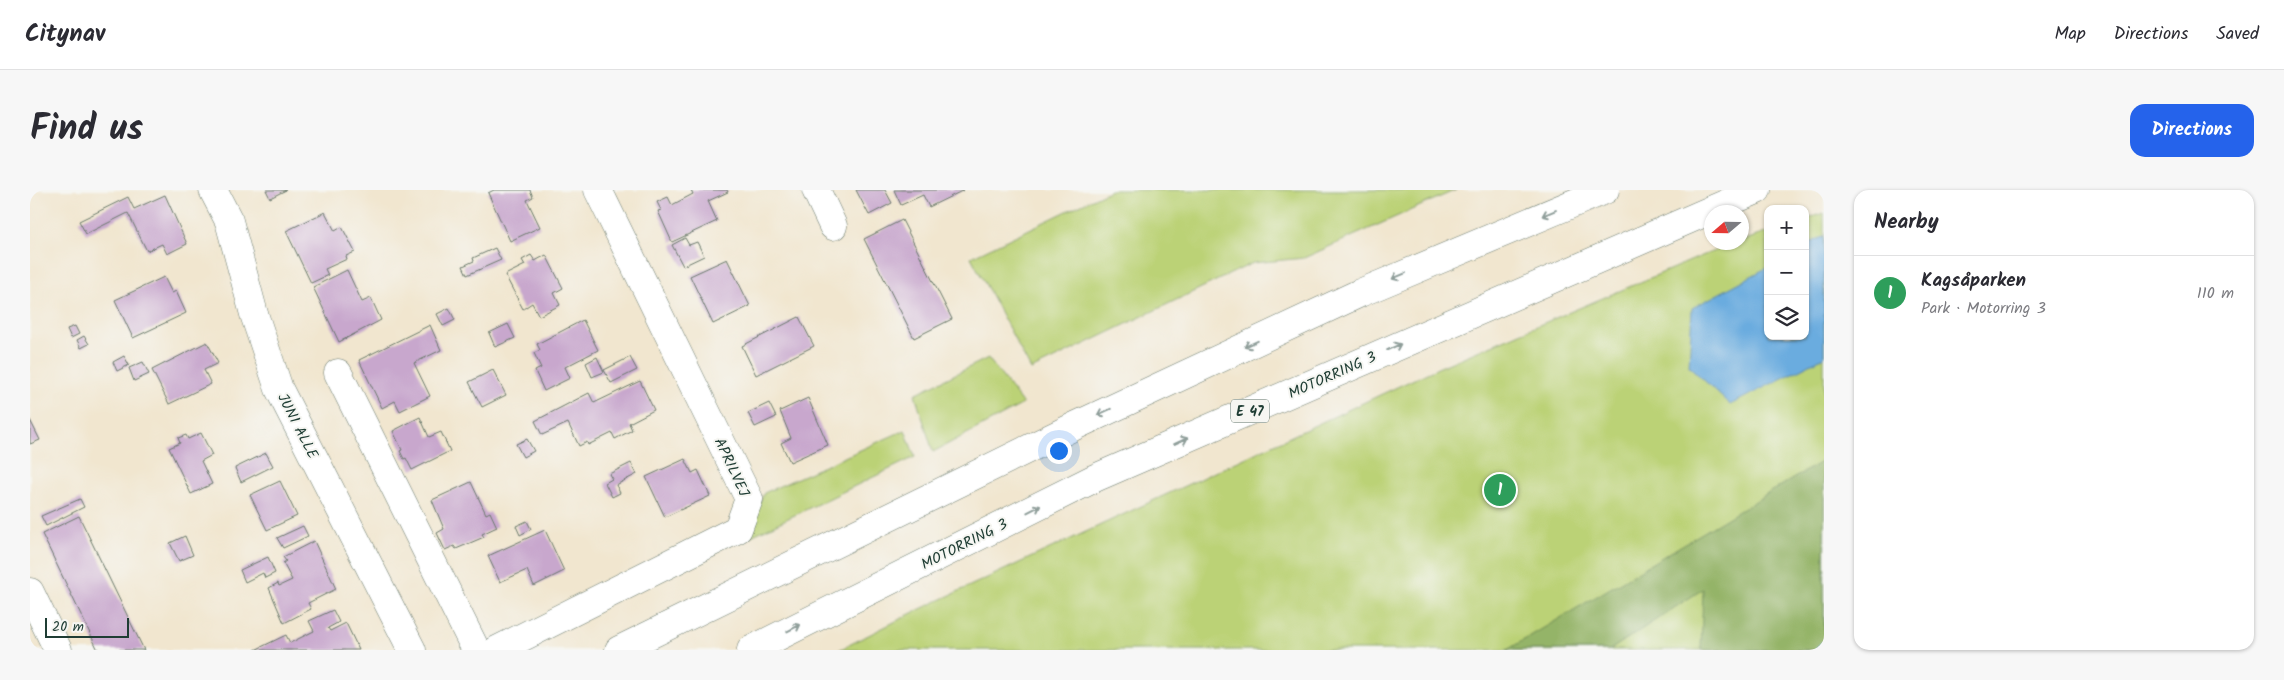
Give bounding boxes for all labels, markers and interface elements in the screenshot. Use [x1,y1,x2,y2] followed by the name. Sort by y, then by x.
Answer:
[25,15,105,54] text: Citynav
[2054,20,2086,49] text: Map
[2114,20,2188,49] text: Directions
[2216,20,2259,49] text: Saved
[30,102,143,158] text: Find us
[2130,104,2254,157] button: Directions
[1704,205,1749,250] north arrow
[1764,205,1809,340] map controls
[1764,205,1809,250] button: +
[1874,206,1939,239] text: Nearby
[1542,209,1557,219] one-way arrow
[1764,250,1809,295] button: −
[1921,266,2026,296] text: Kagsåparken
[1392,272,1407,282] one-way arrow
[1888,281,1892,306] text: 1
[2197,281,2234,306] text: 110 m
[1764,295,1809,340] button: layers
[1921,296,2046,321] text: Park · Motorring 3
[1244,339,1259,349] one-way arrow
[1386,342,1401,352] one-way arrow
[1284,346,1381,406] street label: MOTORRING 3
[270,389,324,465] street label: JUNI ALLE
[1231,400,1269,422] road number: E 47
[1097,408,1112,418] one-way arrow
[707,434,756,502] street label: APRILVEJ
[1173,435,1188,445] one-way arrow
[1046,438,1072,464] your location
[1484,471,1516,509] pin: 1
[1026,504,1041,513] one-way arrow
[917,513,1012,577] street label: MOTORRING 3
[45,615,129,638] scale bar
[52,616,84,638] text: 20 m
[787,623,802,633] one-way arrow

